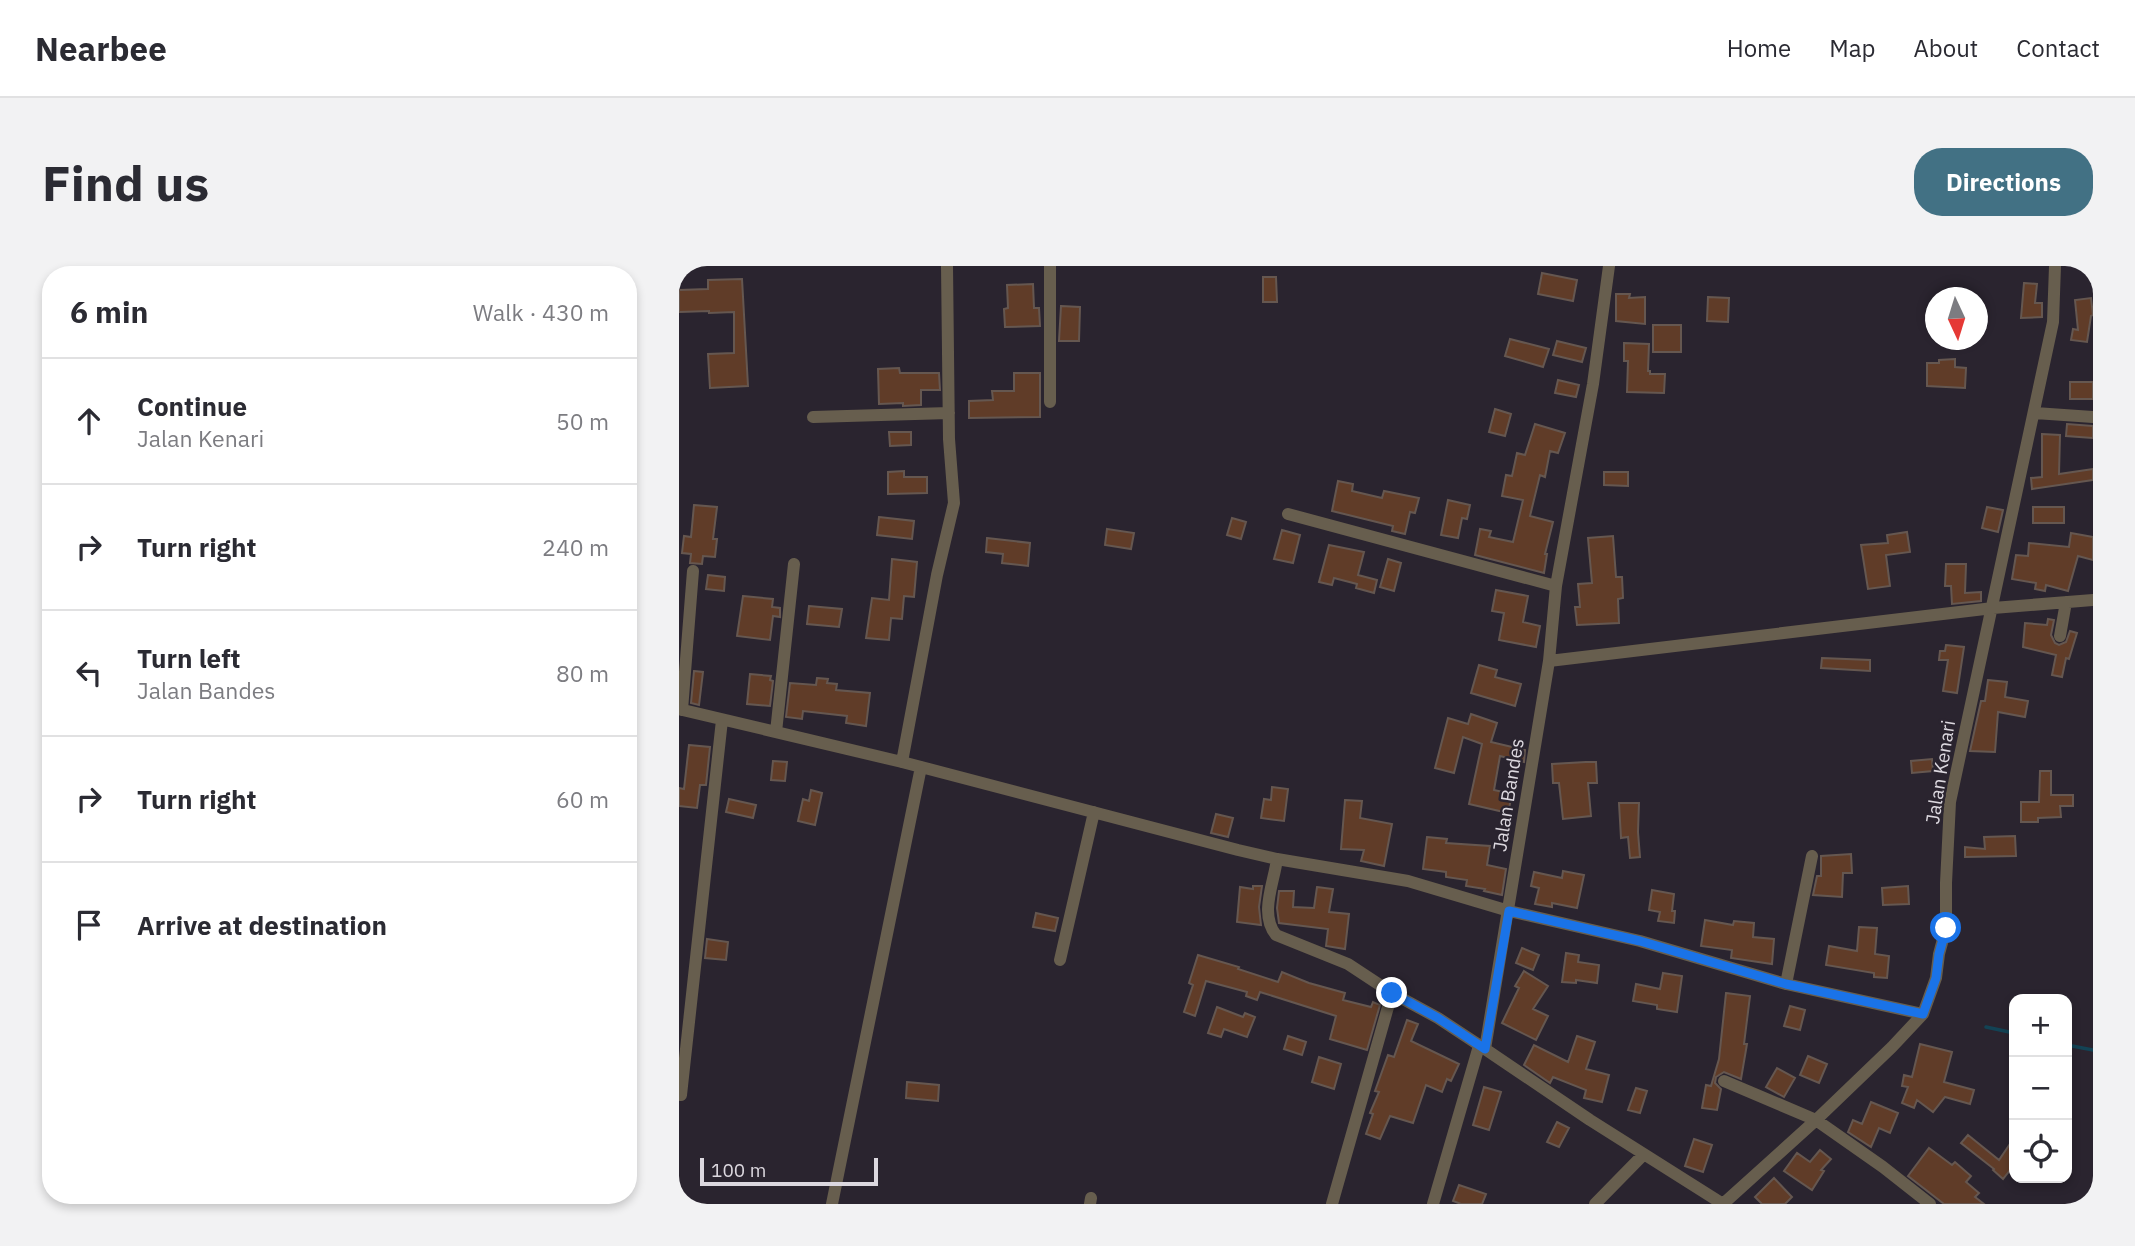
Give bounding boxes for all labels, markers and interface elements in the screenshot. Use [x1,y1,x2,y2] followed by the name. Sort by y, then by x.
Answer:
[35,27,167,70] text: Nearbee
[1727,32,1791,64] text: Home
[1829,32,1875,64] text: Map
[1913,32,1978,64] text: About
[2016,32,2100,64] text: Contact
[1914,148,2093,216] button: Directions
[42,151,209,214] text: Find us
[1925,287,1988,350] north arrow
[70,292,148,331] text: 6 min
[473,297,609,327] text: Walk · 430 m
[137,389,247,423] text: Continue
[70,402,108,440] icon: ahead
[556,406,609,436] text: 50 m
[137,423,264,453] text: Jalan Kenari
[70,528,108,566] icon: right
[137,530,256,564] text: Turn right
[542,532,609,562] text: 240 m
[137,641,240,675] text: Turn left
[70,654,108,692] icon: left
[556,658,609,688] text: 80 m
[137,675,276,705] text: Jalan Bandes
[1920,718,1960,826] street label: Jalan Kenari
[1487,737,1529,853] street label: Jalan Bandes
[70,780,108,818] icon: right
[137,782,256,816] text: Turn right
[556,784,609,814] text: 60 m
[70,906,108,944] icon: arrive
[137,908,387,942] text: Arrive at destination
[1930,912,1961,943] route start
[1376,977,1407,1008] route end
[2009,994,2072,1183] map controls
[2009,994,2072,1057] button: +
[2009,1057,2072,1120] button: −
[2009,1120,2072,1183] button: locate
[700,1155,879,1187] scale bar
[711,1158,766,1182] text: 100 m

